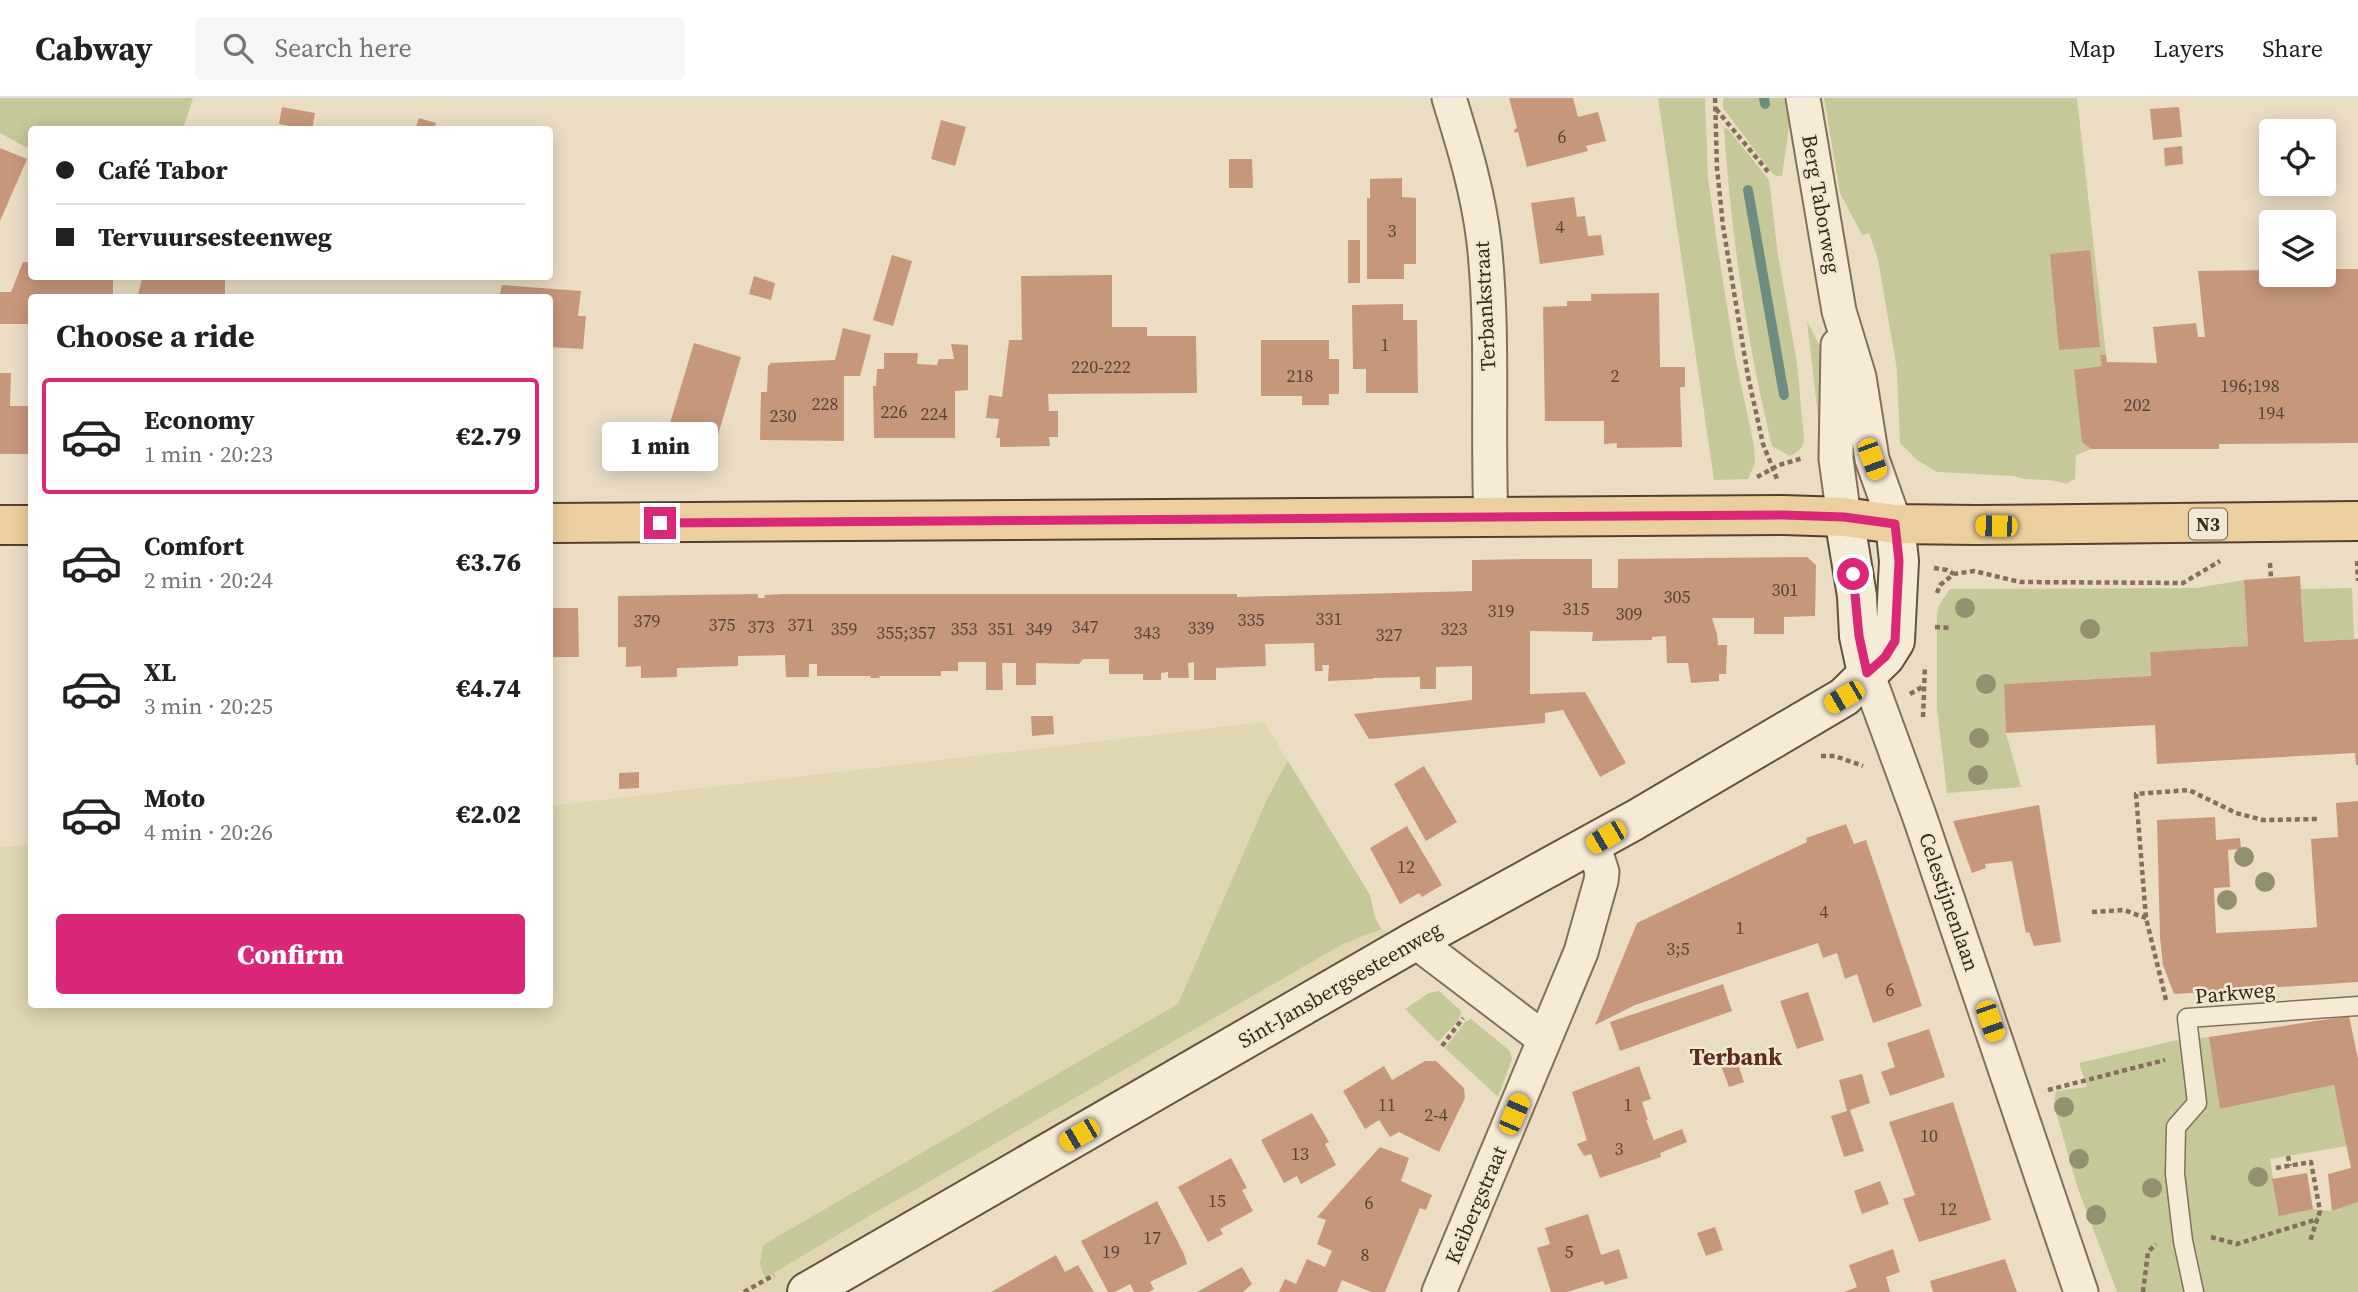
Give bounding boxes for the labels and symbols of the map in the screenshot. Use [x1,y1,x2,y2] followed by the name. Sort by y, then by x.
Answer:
[1558,124,1567,149] house number: 6
[1795,132,1848,276] street label: Berg Taborweg
[1556,214,1565,239] house number: 4
[1388,218,1397,243] house number: 3
[1467,240,1502,372] street label: Terbankstraat
[1381,332,1390,357] house number: 1
[1071,354,1131,379] house number: 220-222
[1287,363,1314,388] house number: 218
[1611,363,1620,388] house number: 2
[2220,373,2280,398] house number: 196;198
[812,391,839,416] house number: 228
[2124,392,2151,417] house number: 202
[881,399,908,424] house number: 226
[2258,400,2285,425] house number: 194
[921,401,948,426] house number: 224
[770,403,797,428] house number: 230
[602,422,718,470] callout: 1 min
[1855,436,1890,482] car
[644,507,676,539] route end
[2189,508,2227,540] road number: N3
[1975,515,2018,537] car
[1837,558,1869,590] route start
[1772,577,1799,602] house number: 301
[1664,584,1691,609] house number: 305
[1563,596,1590,621] house number: 315
[1488,598,1515,623] house number: 319
[1616,601,1643,626] house number: 309
[1316,606,1343,631] house number: 331
[1238,607,1265,632] house number: 335
[634,608,661,633] house number: 379
[709,612,736,637] house number: 375
[788,612,815,637] house number: 371
[748,614,775,639] house number: 373
[1072,614,1099,639] house number: 347
[1188,615,1215,640] house number: 339
[831,616,858,641] house number: 359
[951,616,978,641] house number: 353
[988,616,1015,641] house number: 351
[1026,616,1053,641] house number: 349
[1441,616,1468,641] house number: 323
[876,620,936,645] house number: 355;357
[1134,620,1161,645] house number: 343
[1376,622,1403,647] house number: 327
[1821,677,1868,717] car
[1583,817,1630,857] car
[1912,829,1987,975] street label: Celestijnenlaan
[1397,854,1415,879] house number: 12
[1820,899,1829,924] house number: 4
[1232,914,1447,1055] street label: Sint-Jansbergsesteenweg
[1736,915,1745,940] house number: 1
[1666,936,1690,961] house number: 3;5
[2194,975,2276,1010] street label: Parkweg
[1886,977,1895,1002] house number: 6
[1974,998,2007,1044] car
[1690,1040,1783,1073] district label: Terbank
[1497,1091,1532,1137] car
[1378,1092,1396,1117] house number: 11
[1624,1092,1633,1117] house number: 1
[1424,1102,1448,1127] house number: 2-4
[1056,1115,1103,1155] car
[1920,1123,1938,1148] house number: 10
[1615,1136,1624,1161] house number: 3
[1291,1141,1309,1166] house number: 13
[1438,1141,1514,1268] street label: Keibergstraat
[1208,1188,1226,1213] house number: 15
[1365,1190,1374,1215] house number: 6
[1939,1196,1957,1221] house number: 12
[1143,1225,1161,1250] house number: 17
[1102,1239,1120,1264] house number: 19
[1565,1239,1574,1264] house number: 5
[1361,1242,1370,1267] house number: 8

